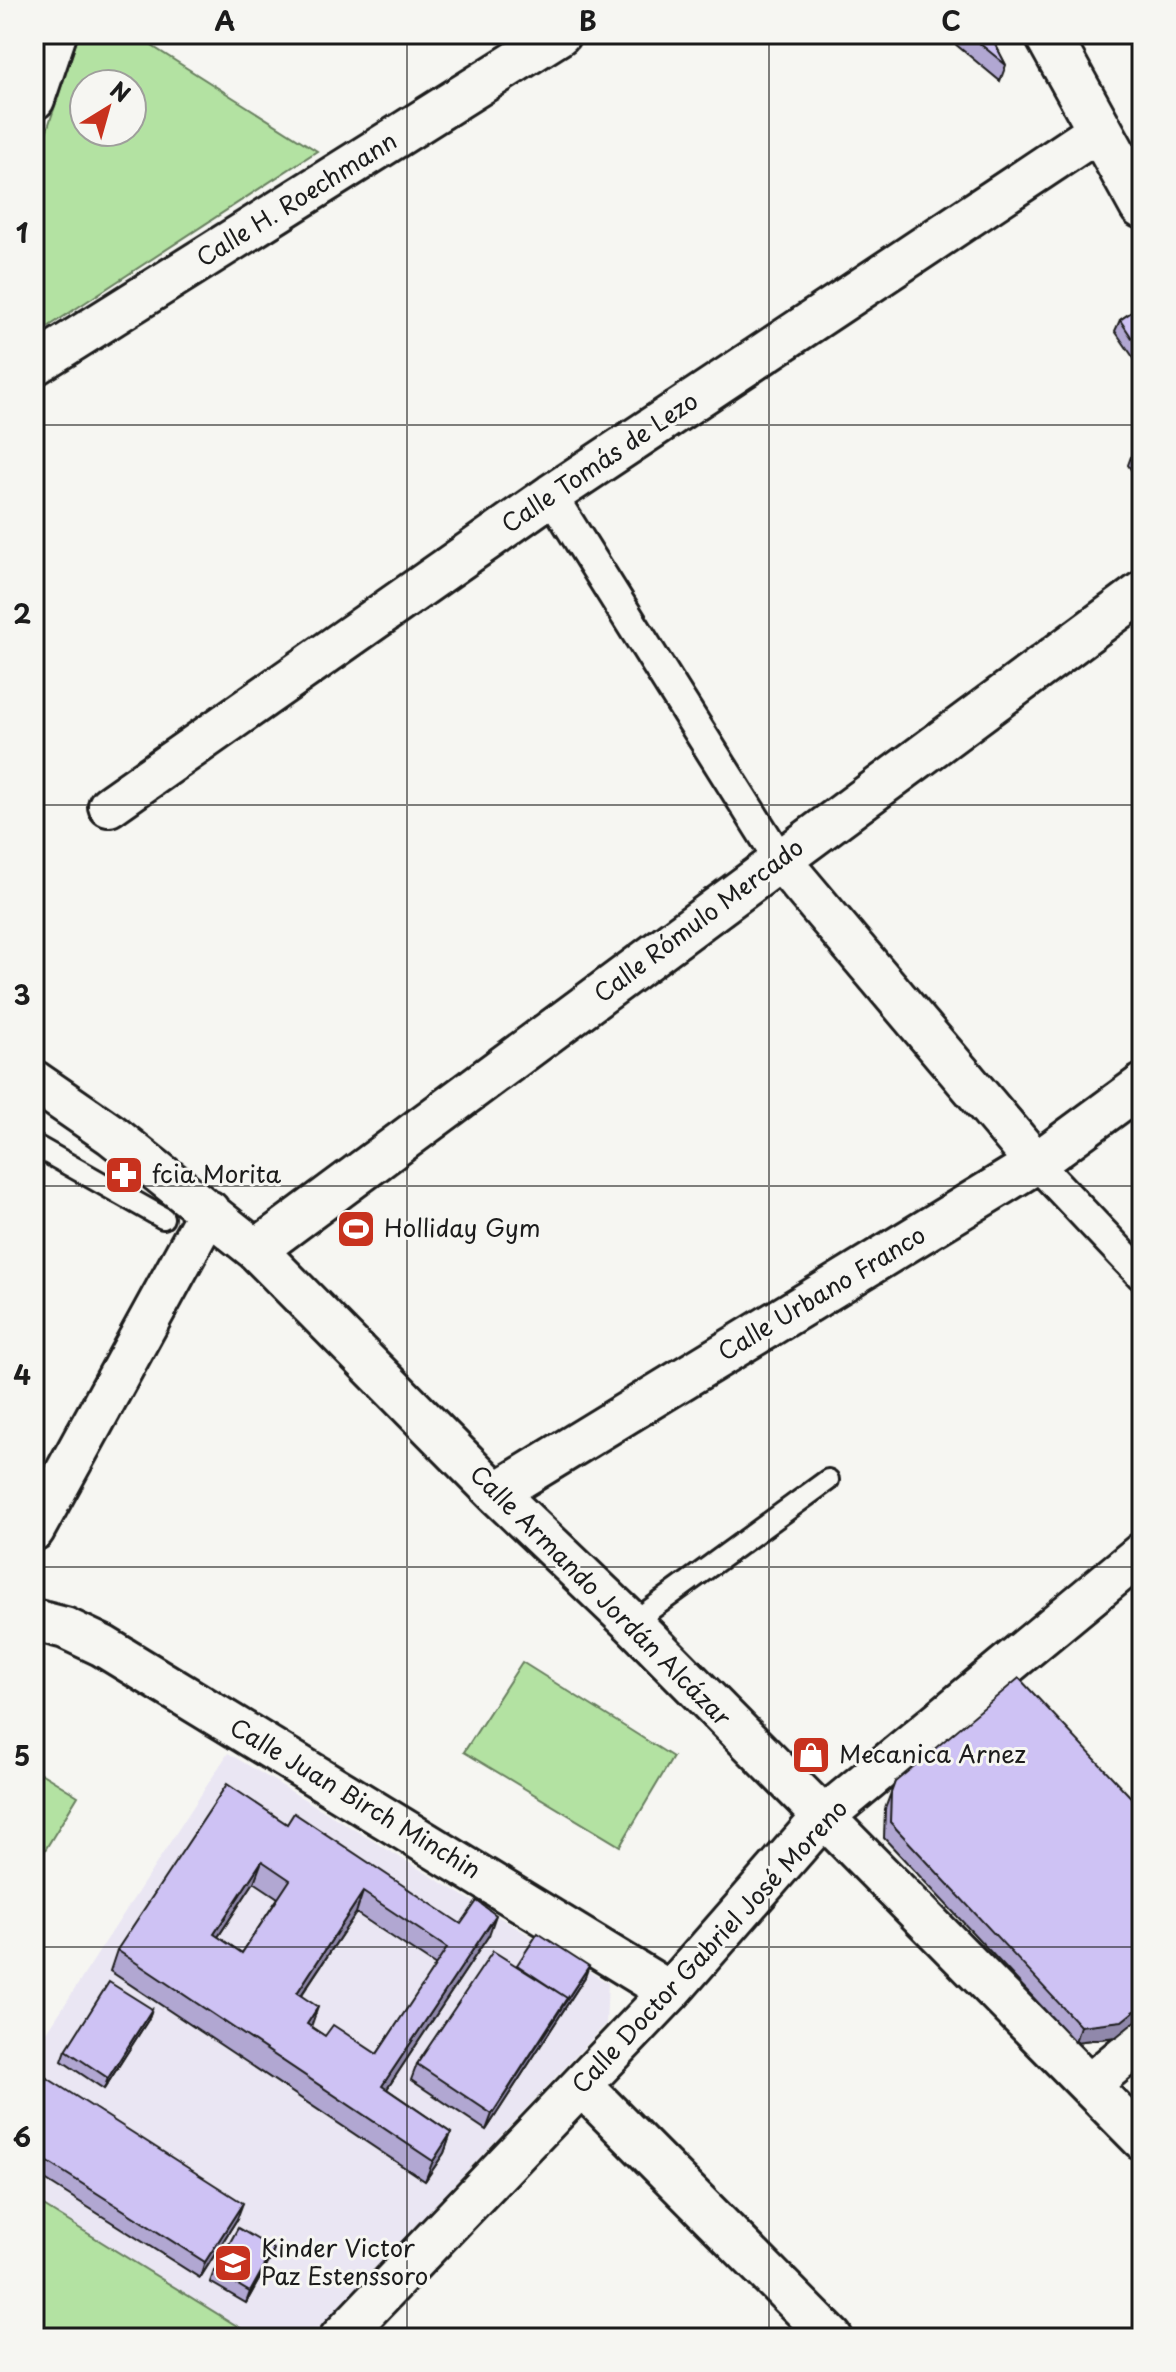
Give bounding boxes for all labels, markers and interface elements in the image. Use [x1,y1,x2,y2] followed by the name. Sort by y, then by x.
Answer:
[215,1,235,40] text: A
[579,1,597,40] text: B
[941,1,961,40] text: C
[68,68,148,148] north arrow
[104,72,138,109] text: N
[189,122,403,275] street label: Calle H. Roechmann
[16,213,28,252] text: 1
[493,382,704,541] street label: Calle Tomás de Lezo
[13,594,31,633] text: 2
[585,829,810,1010] street label: Calle Rómulo Mercado
[13,975,31,1014] text: 3
[103,1154,145,1196] pharmacy icon: fcia Morita
[152,1155,282,1191] place label: fcia Morita
[335,1208,377,1250] sports icon: Holliday Gym
[384,1209,540,1245] place label: Holliday Gym
[710,1216,932,1369] street label: Calle Urbano Franco
[13,1355,31,1394] text: 4
[463,1456,740,1734] street label: Calle Armando Jordán Alcázar
[224,1708,488,1887] street label: Calle Juan Birch Minchin
[790,1734,832,1776] shop icon: Mecanica Arnez
[839,1735,1026,1771] place label: Mecanica Arnez
[14,1736,30,1775] text: 5
[562,1790,855,2101] street label: Calle Doctor Gabriel José Moreno
[13,2117,31,2156] text: 6
[261,2229,428,2293] place label: Kinder Victor Paz Estenssoro
[212,2242,254,2284] school or university icon: Kinder Victor Paz Estenssoro

